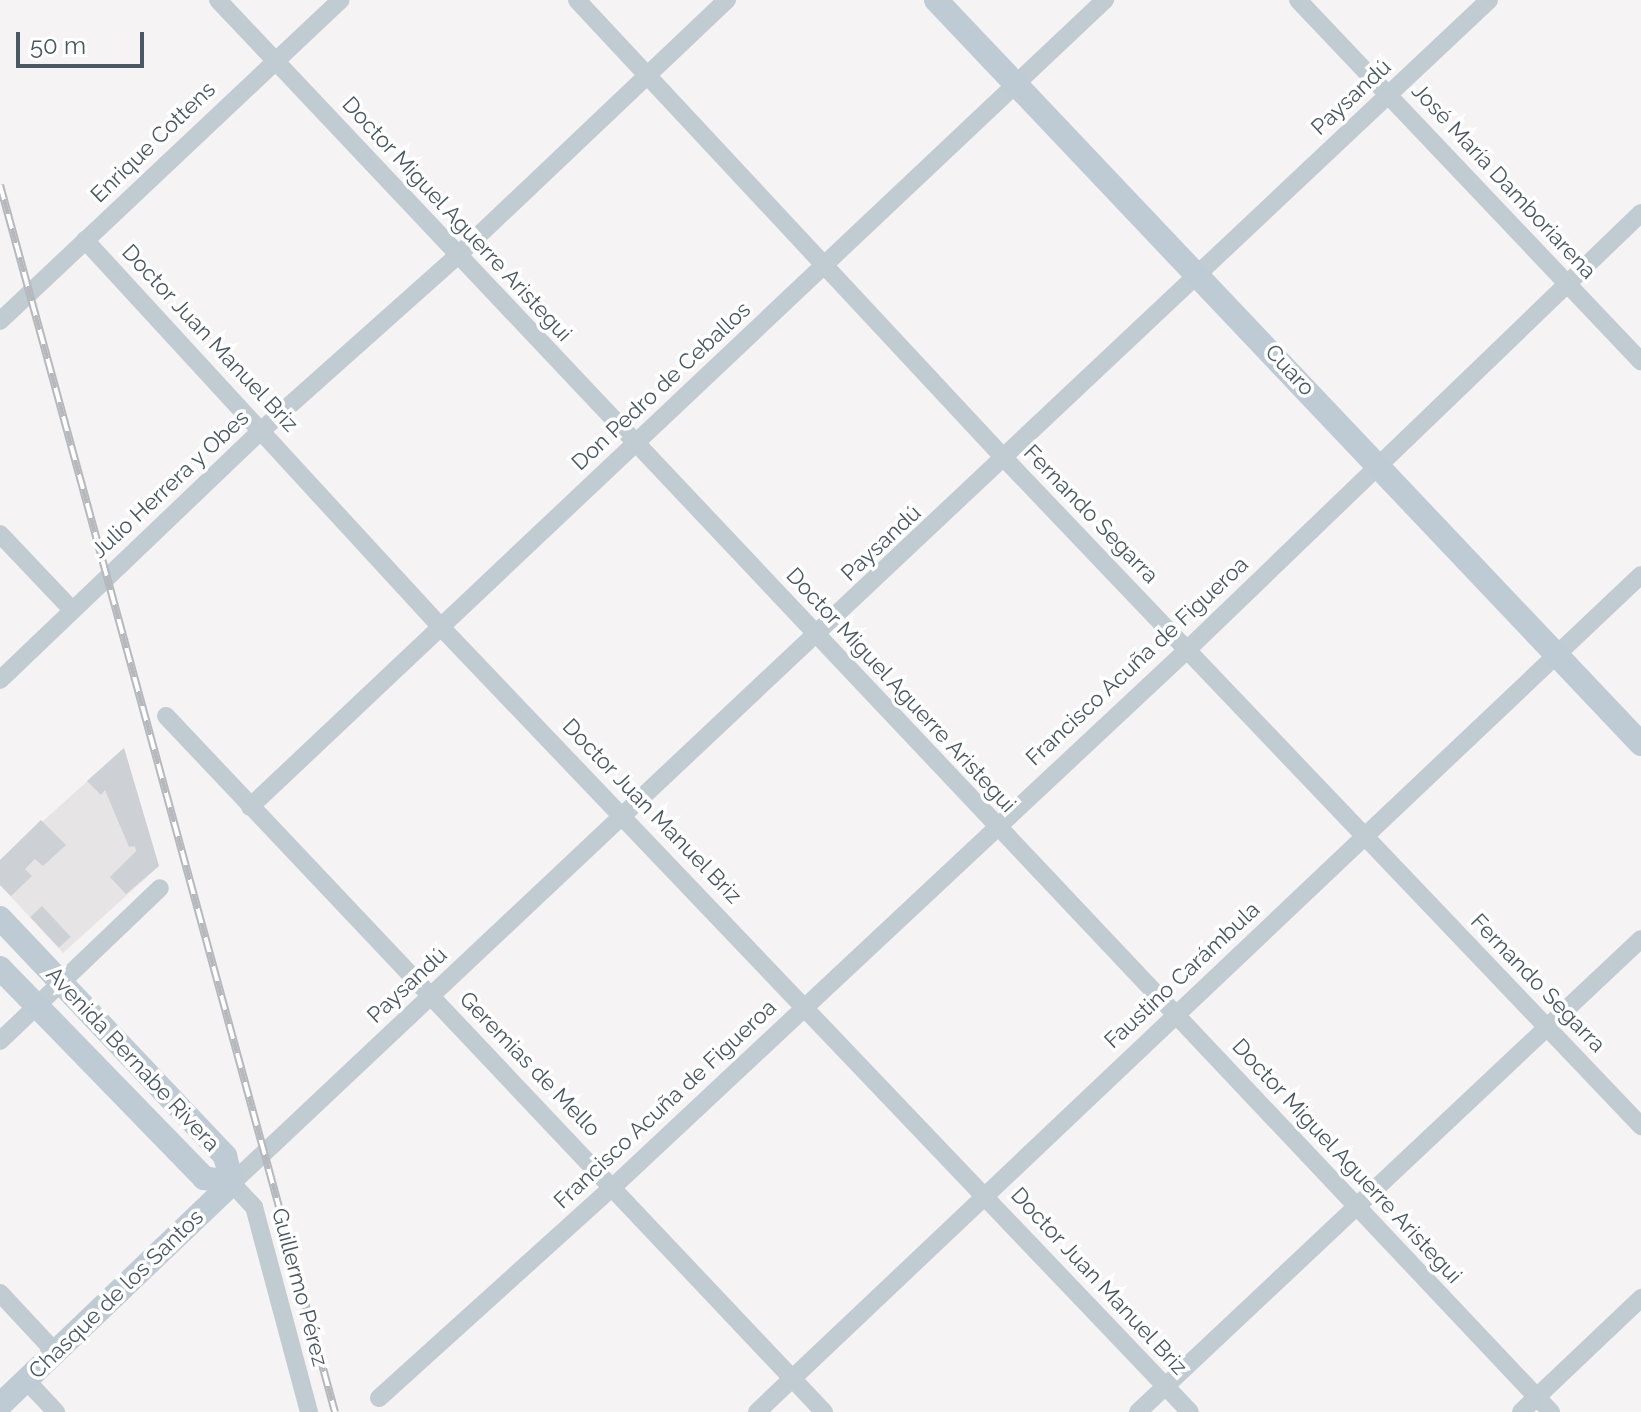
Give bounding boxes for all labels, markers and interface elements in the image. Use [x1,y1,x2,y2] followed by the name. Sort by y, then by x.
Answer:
[20,16,148,66] scale bar
[30,31,86,60] text: 50 m
[1306,54,1396,140] street label: Paysandú
[85,76,221,208] street label: Enrique Cottens
[1406,78,1602,284] street label: José María Damboriarena
[336,90,578,348] street label: Doctor Miguel Aguerre Aristegui
[116,238,304,438] street label: Doctor Juan Manuel Briz
[566,296,756,476] street label: Don Pedro de Ceballos
[1260,339,1320,401] street label: Cuaro
[86,404,254,564] street label: Julio Herrera y Obes
[1018,439,1164,589] street label: Fernando Segarra
[836,500,926,586] street label: Paysandú
[1020,551,1254,771] street label: Francisco Acuña de Figueroa
[780,561,1022,819] street label: Doctor Miguel Aguerre Aristegui
[556,713,748,909] street label: Doctor Juan Manuel Briz
[1099,896,1265,1054] street label: Faustino Carámbula
[1465,908,1611,1058] street label: Fernando Segarra
[362,942,452,1028] street label: Paysandú
[41,961,225,1157] street label: Avenida Bernabe Rivera
[454,986,606,1142] street label: Geremias de Mello
[548,994,782,1214] street label: Francisco Acuña de Figueroa
[1226,1032,1468,1290] street label: Doctor Miguel Aguerre Aristegui
[1005,1181,1193,1381] street label: Doctor Juan Manuel Briz
[23,1204,209,1384] street label: Chasque de los Santos
[266,1205,334,1369] street label: Guillermo Pérez

